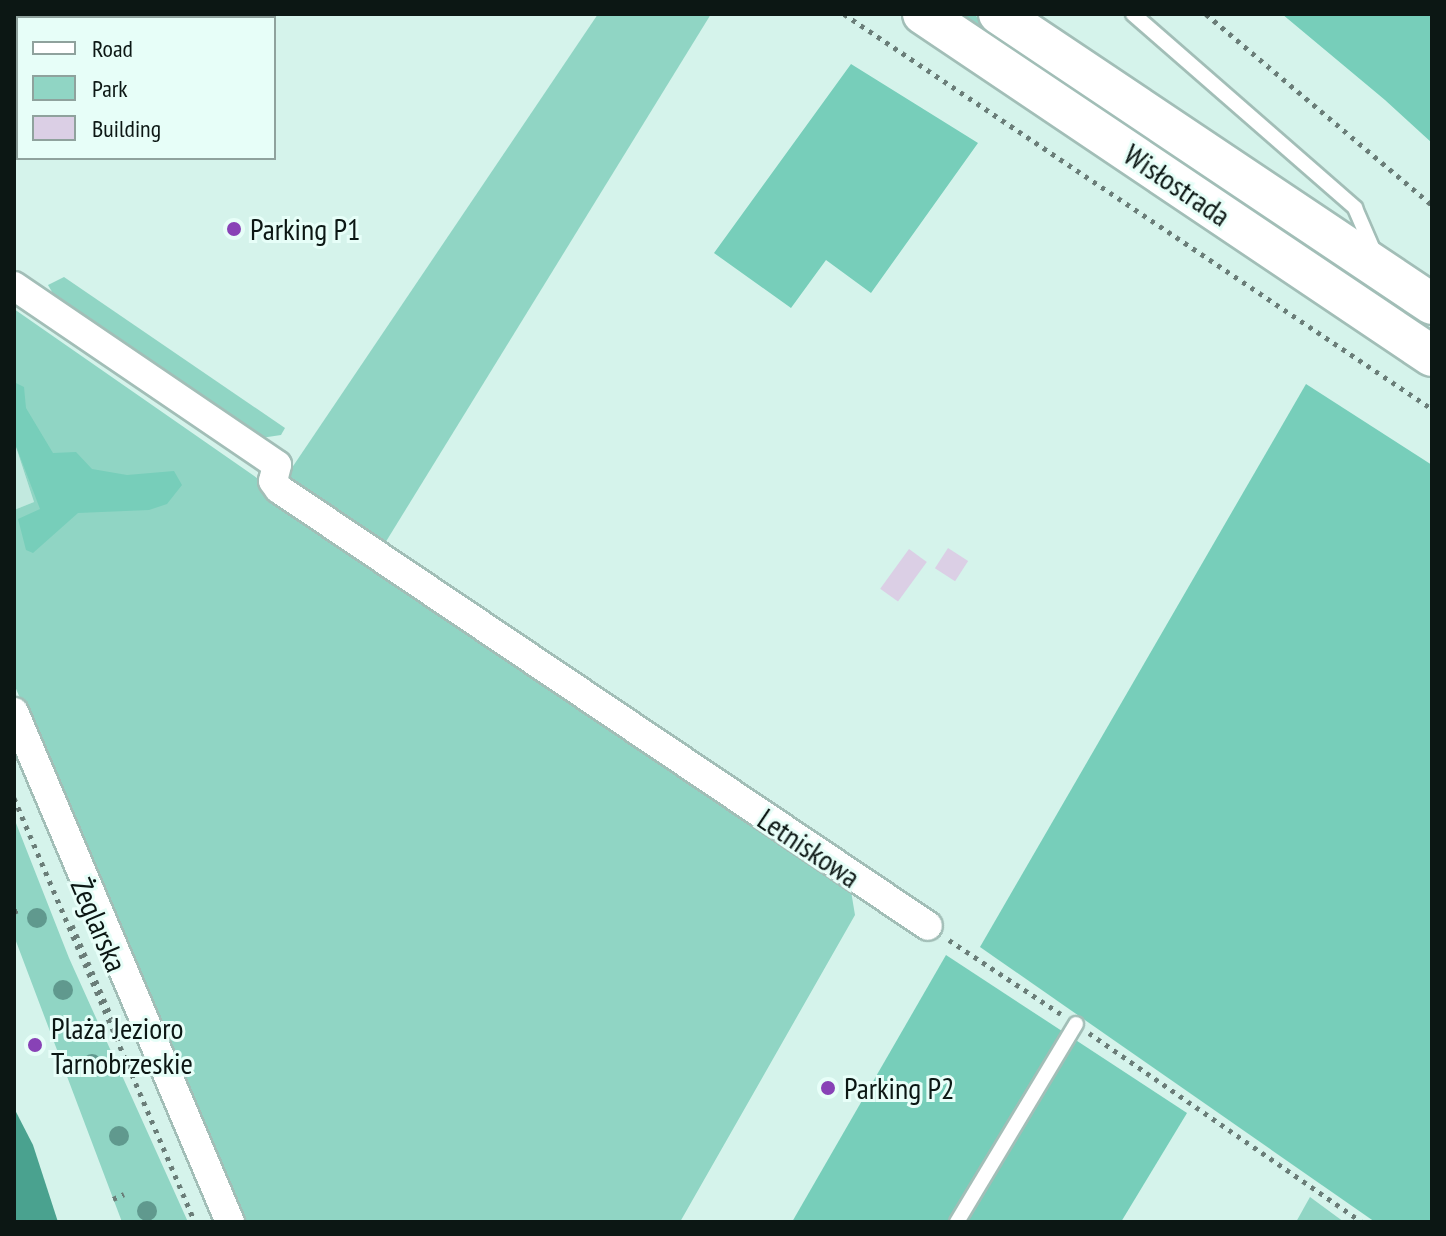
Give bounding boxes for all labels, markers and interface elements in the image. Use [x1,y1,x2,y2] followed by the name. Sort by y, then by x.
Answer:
[16,16,276,160] legend
[92,33,133,64] text: Road
[92,73,128,104] text: Park
[92,113,161,144] text: Building
[1117,136,1237,234] street label: Wisłostrada
[250,211,361,247] place label: Parking P1
[225,220,243,238] marker: Parking P1
[751,801,867,895] street label: Letniskowa
[63,873,135,977] street label: Żeglarska
[51,1010,193,1080] place label: Plaża Jezioro Tarnobrzeskie
[26,1036,44,1054] marker: Plaża Jezioro Tarnobrzeskie
[844,1070,955,1106] place label: Parking P2
[819,1079,837,1097] marker: Parking P2

